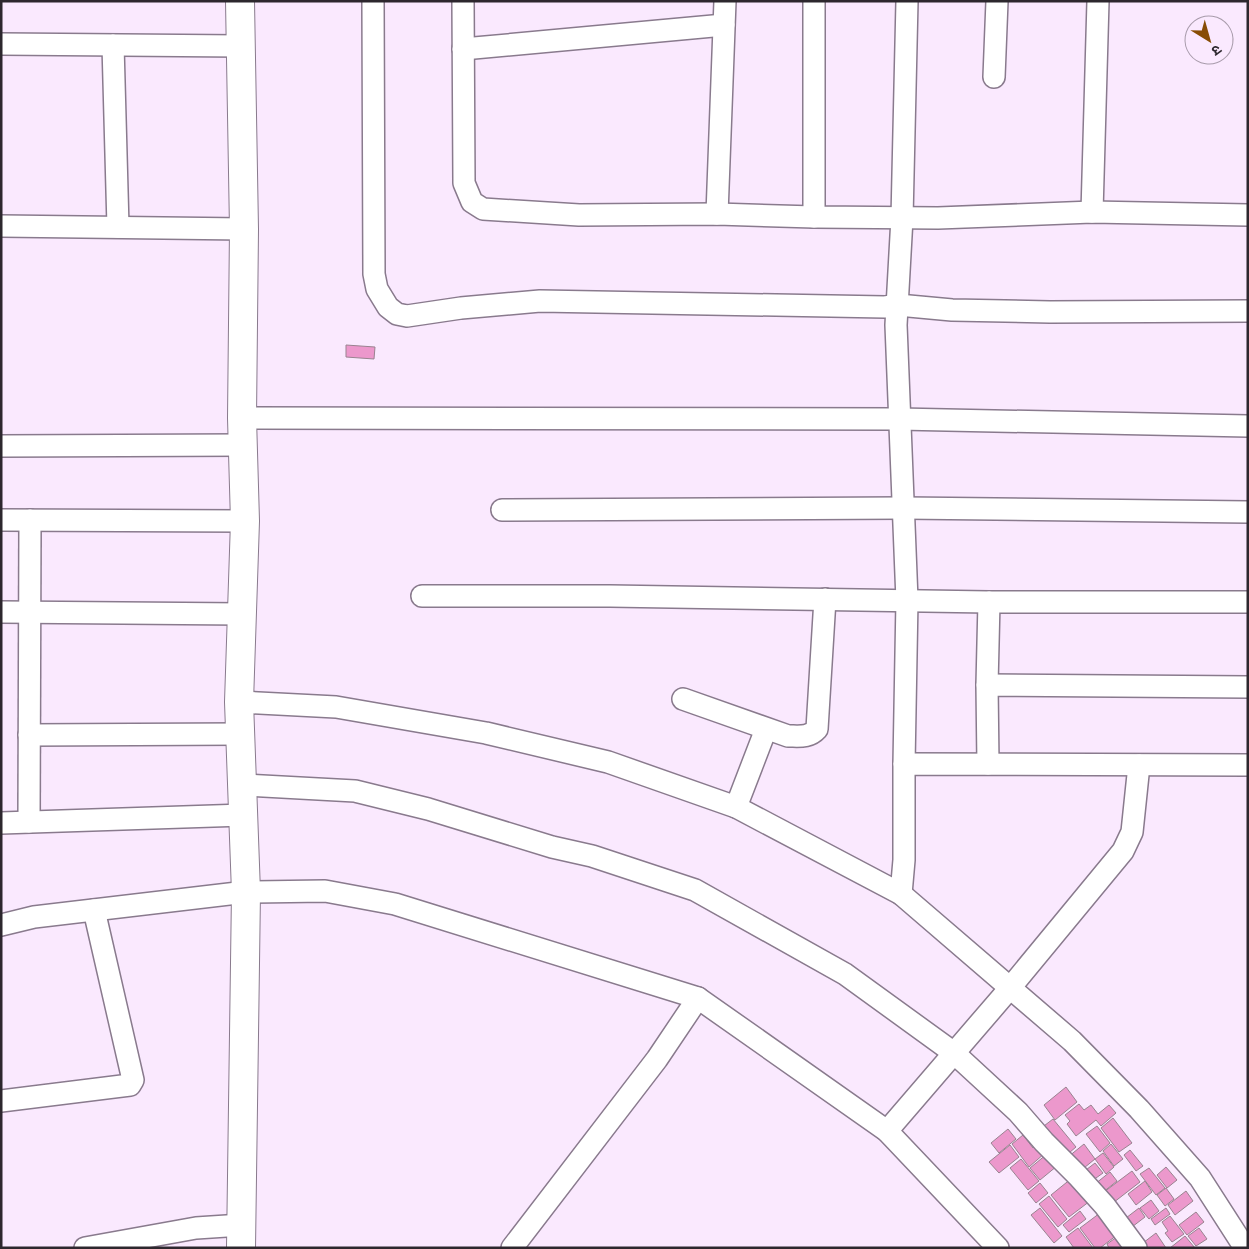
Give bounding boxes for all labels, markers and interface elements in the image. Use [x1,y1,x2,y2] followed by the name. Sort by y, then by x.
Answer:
[1184,15,1234,65] north arrow
[1208,42,1226,61] text: उ

